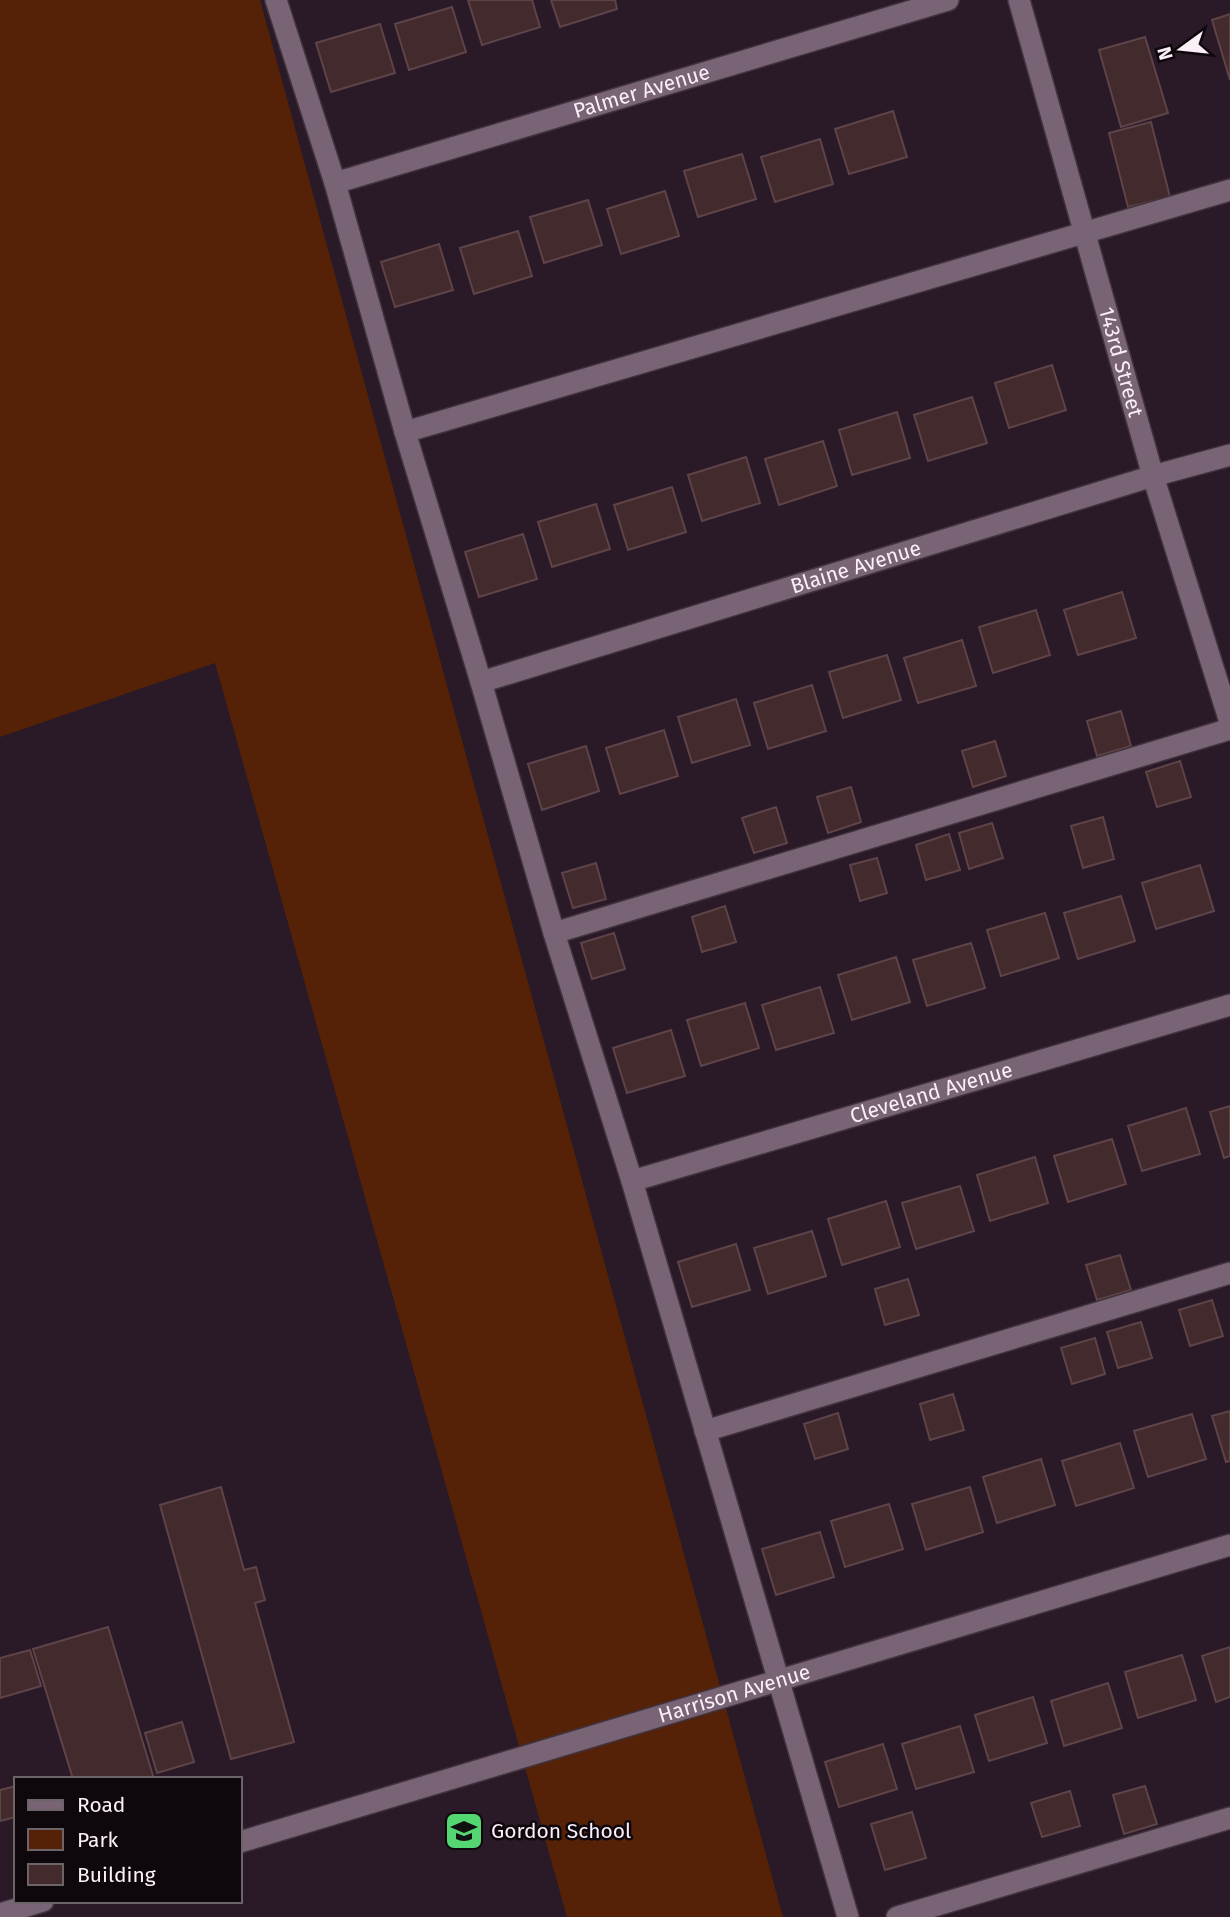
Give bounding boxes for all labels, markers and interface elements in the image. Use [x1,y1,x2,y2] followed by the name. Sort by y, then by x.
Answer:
[1146,14,1216,84] north arrow
[1152,44,1178,62] text: N
[570,59,713,124] street label: Palmer Avenue
[1093,304,1149,420] street label: 143rd Street
[787,535,924,599] street label: Blaine Avenue
[847,1057,1016,1129] street label: Cleveland Avenue
[655,1659,813,1729] street label: Harrison Avenue
[14,1777,242,1903] legend
[77,1792,125,1818] text: Road
[443,1810,485,1852] school or university icon: Gordon School
[491,1818,631,1844] place label: Gordon School
[77,1827,119,1853] text: Park
[77,1862,156,1888] text: Building

